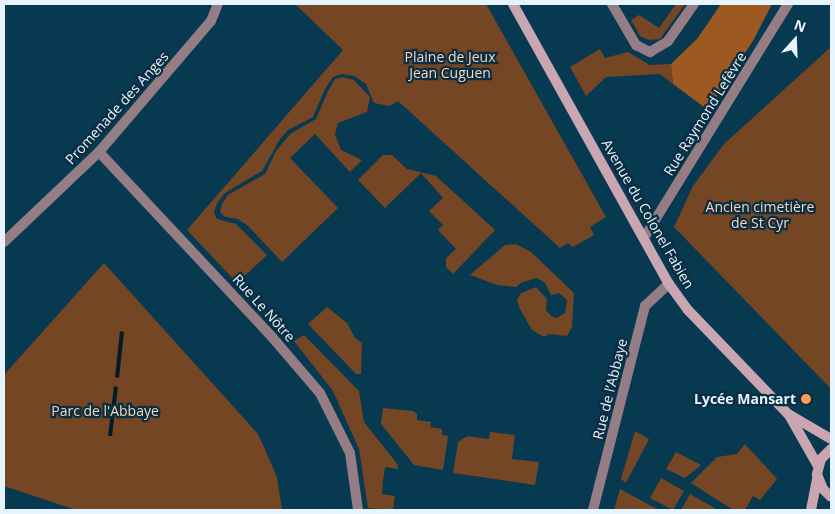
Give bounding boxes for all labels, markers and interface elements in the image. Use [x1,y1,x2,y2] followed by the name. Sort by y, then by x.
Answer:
[770,15,820,65] north arrow
[792,15,809,36] text: N
[62,48,172,168] street label: Promenade des Anges
[405,49,495,82] park label: Plaine de Jeux Jean Cuguen
[660,49,750,179] street label: Rue Raymond Lefèvre
[598,136,698,292] street label: Avenue du Colonel Fabien
[706,199,814,232] park label: Ancien cimetière de St Cyr
[229,271,299,345] street label: Rue Le Nôtre
[589,337,631,441] street label: Rue de l’Abbaye
[694,391,796,407] place label: Lycée Mansart
[800,393,812,405] marker: Lycée Mansart
[51,403,159,419] park label: Parc de l'Abbaye

